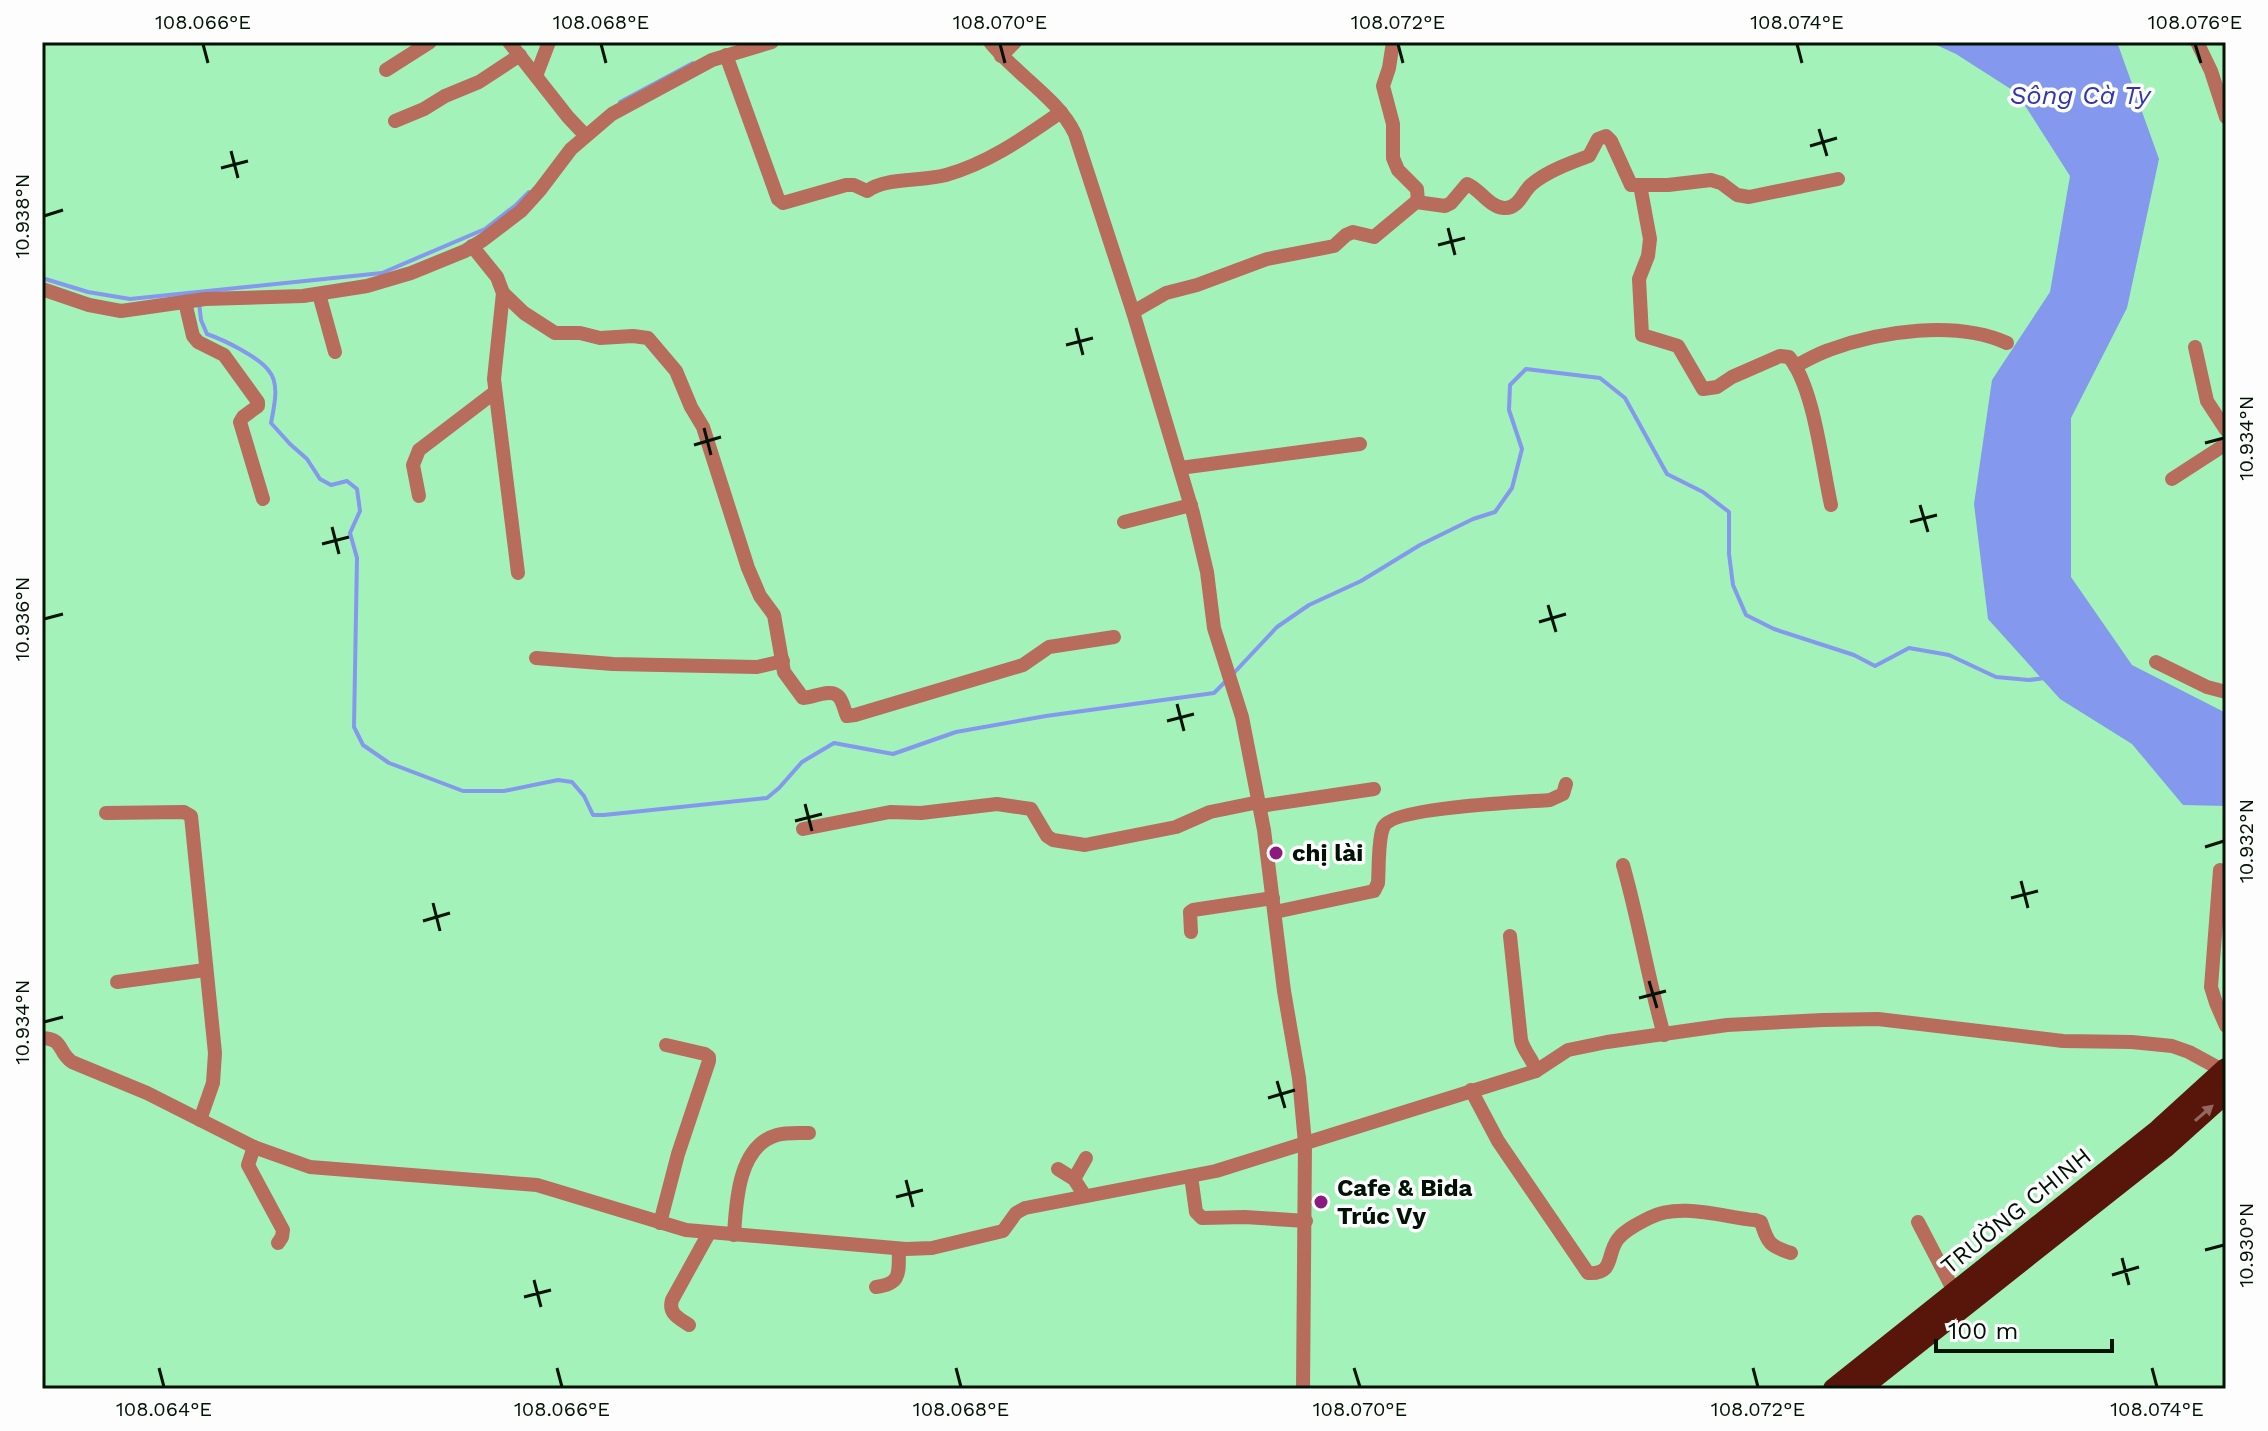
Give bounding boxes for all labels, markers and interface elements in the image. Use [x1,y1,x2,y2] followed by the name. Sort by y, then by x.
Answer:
[155,10,251,34] text: 108.066°E
[553,10,649,34] text: 108.068°E
[953,10,1047,34] text: 108.070°E
[1351,10,1445,34] text: 108.072°E
[1750,10,1844,34] text: 108.074°E
[2148,10,2242,34] text: 108.076°E
[2010,80,2152,110] water label: Sông Cà Ty
[10,174,34,258] text: 10.938°N
[2234,396,2258,480] text: 10.934°N
[10,577,34,661] text: 10.936°N
[2234,799,2258,883] text: 10.932°N
[1292,839,1363,867] place label: chị lài
[1267,844,1285,862] marker: chị lài
[10,980,34,1064] text: 10.934°N
[2194,1105,2214,1122] one-way arrow
[1935,1142,2097,1280] street label: TRƯỜNG CHINH
[1337,1174,1473,1230] place label: Cafe & Bida Trúc Vy
[1312,1193,1330,1211] marker: Cafe & Bida Trúc Vy
[2234,1203,2258,1288] text: 10.930°N
[1936,1303,2112,1353] scale bar
[1948,1317,2018,1345] text: 100 m
[116,1397,212,1421] text: 108.064°E
[514,1397,610,1421] text: 108.066°E
[913,1397,1009,1421] text: 108.068°E
[1313,1397,1407,1421] text: 108.070°E
[1711,1397,1805,1421] text: 108.072°E
[2110,1397,2204,1421] text: 108.074°E

